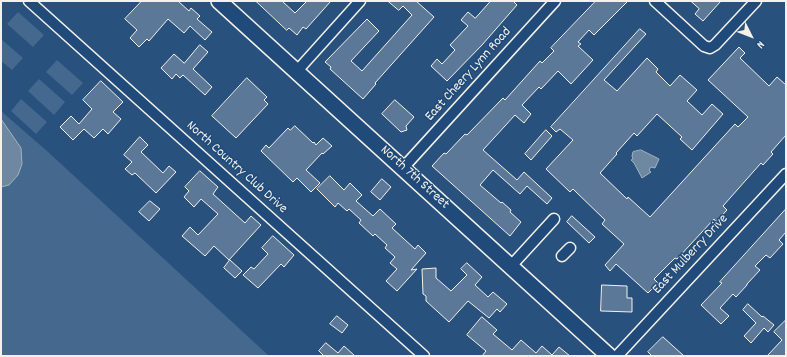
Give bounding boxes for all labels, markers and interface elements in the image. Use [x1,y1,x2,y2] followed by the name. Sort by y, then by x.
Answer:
[731,16,771,56] north arrow
[422,25,516,125] street label: East Cheery Lynn Road
[752,37,768,51] text: N
[182,118,290,218] street label: North Country Club Drive
[376,143,452,213] street label: North 7th Street
[650,212,732,298] street label: East Mulberry Drive

